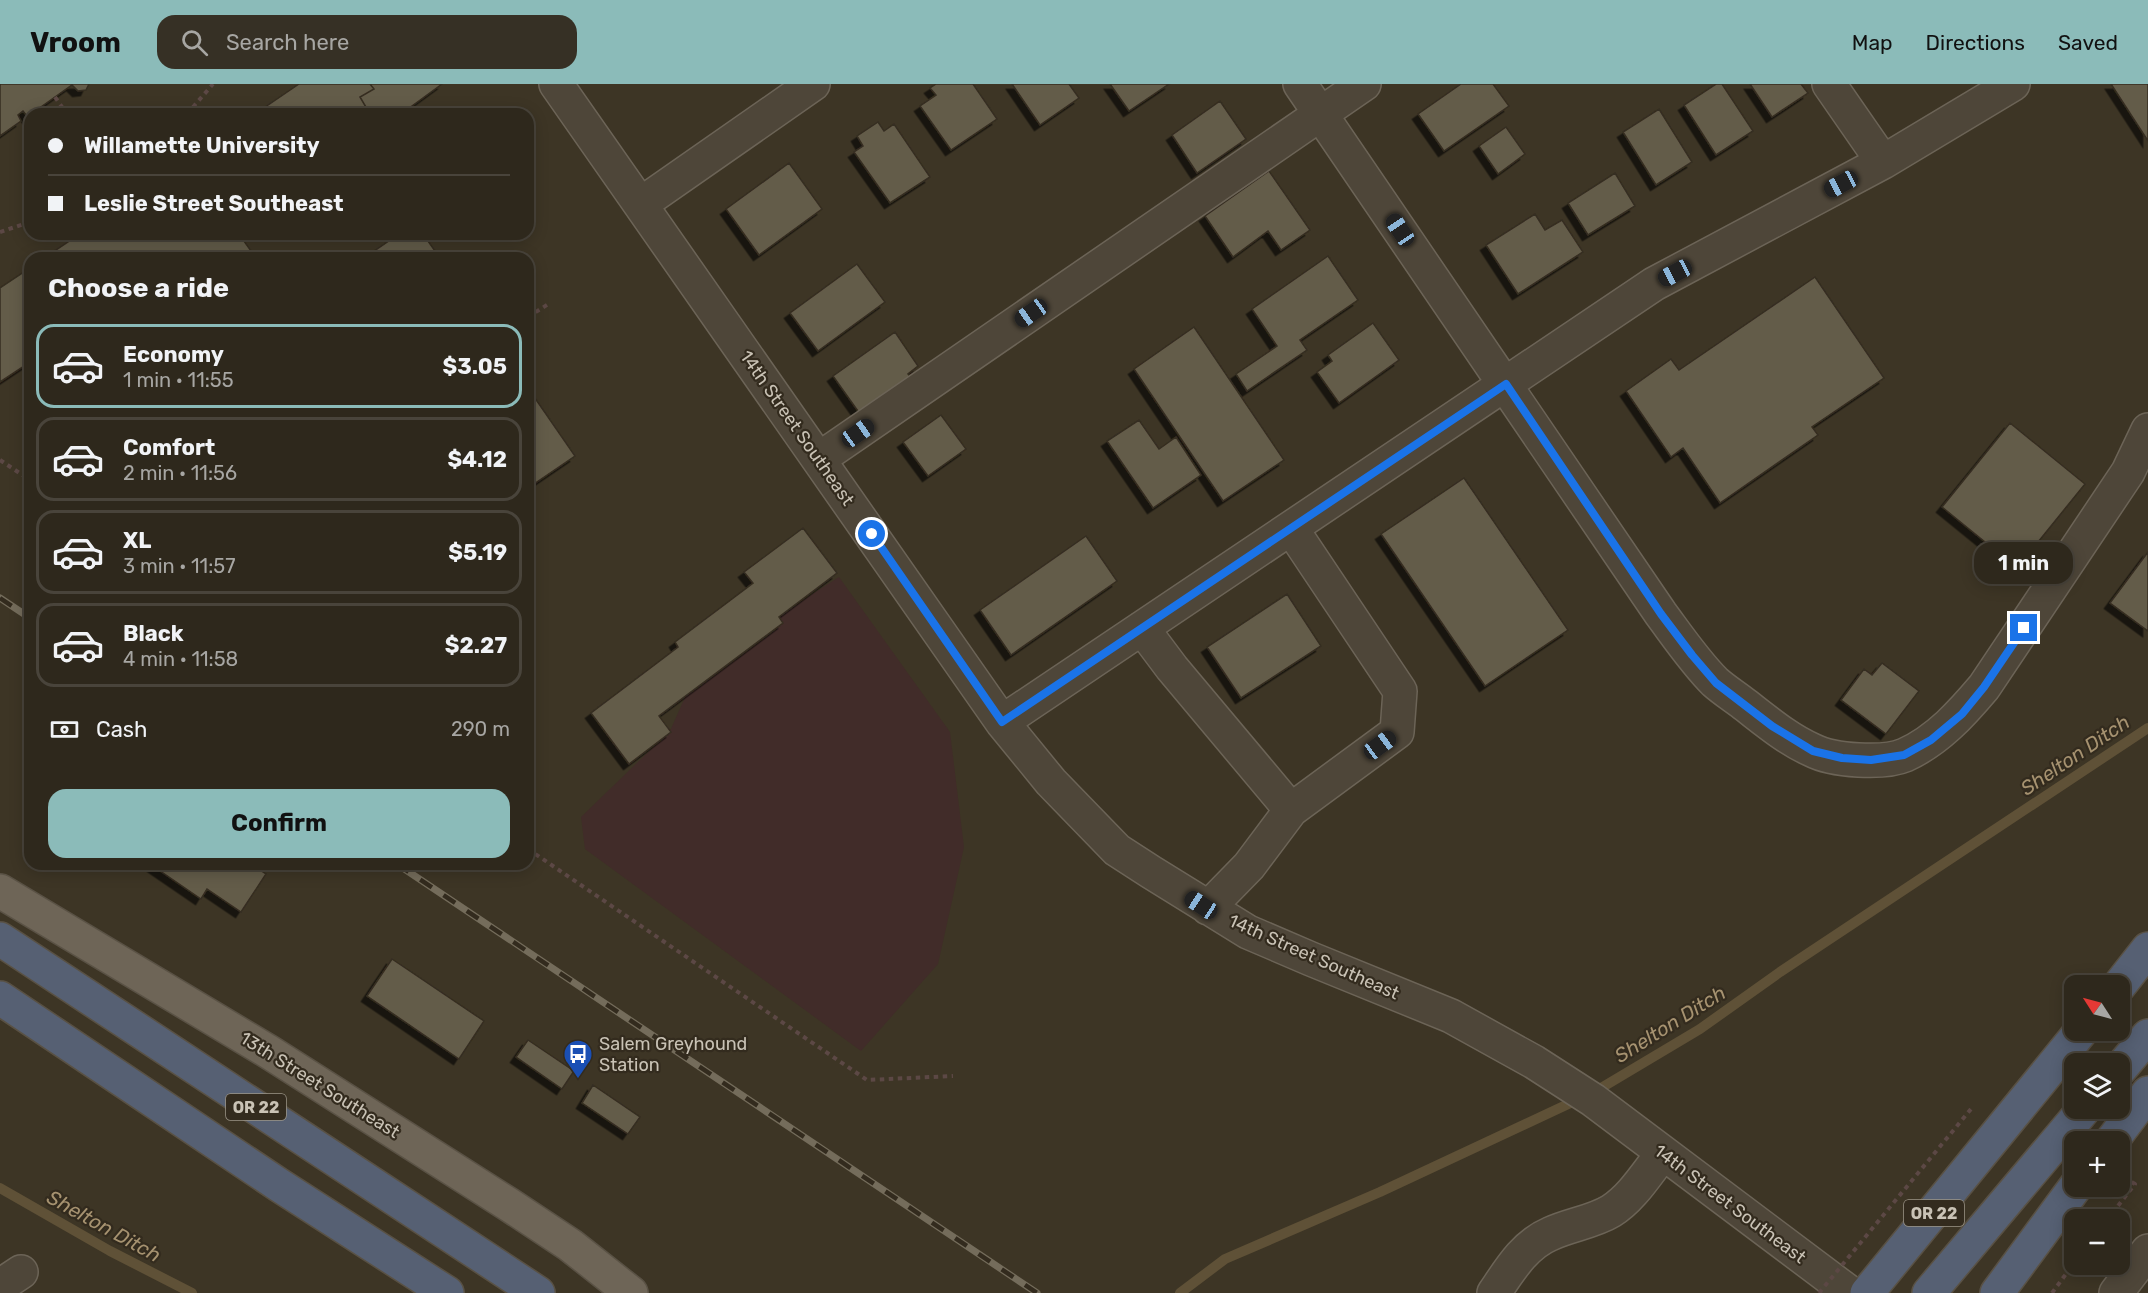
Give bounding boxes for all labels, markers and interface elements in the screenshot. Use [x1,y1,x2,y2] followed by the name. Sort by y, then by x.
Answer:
[157,15,577,69] search box
[30,26,121,59] text: Vroom
[178,26,211,59] icon: search
[226,29,349,56] text: Search here
[1852,30,1893,55] text: Map
[1926,30,2025,55] text: Directions
[2058,30,2118,55] text: Saved
[84,132,320,159] text: Willamette University
[1821,168,1861,200] car
[84,190,344,217] text: Leslie Street Southeast
[1382,210,1418,250] car
[1655,257,1695,289] car
[48,272,229,304] text: Choose a ride
[1011,295,1051,331] car
[51,339,105,393] icon: car
[123,341,224,368] text: Economy
[735,346,859,510] street label: 14th Street Southeast
[443,353,507,380] text: $3.05
[123,368,234,392] text: 1 min · 11:55
[838,415,878,451] car
[51,432,105,486] icon: car
[123,434,215,461] text: Comfort
[447,446,507,473] text: $4.12
[123,461,237,485] text: 2 min · 11:56
[858,520,885,547] route start
[51,525,105,579] icon: car
[123,527,151,554] text: XL
[448,539,507,566] text: $5.19
[1974,541,2074,583] callout: 1 min
[1998,551,2049,575] text: 1 min
[123,554,235,578] text: 3 min · 11:57
[2010,614,2037,641] route end
[51,618,105,672] icon: car
[123,620,184,647] text: Black
[445,632,507,659] text: $2.27
[123,647,238,671] text: 4 min · 11:58
[2016,710,2134,800] water label: Shelton Ditch
[48,713,81,746] icon: cash
[96,716,147,743] text: Cash
[451,717,510,741] text: 290 m
[1360,727,1400,763] car
[48,789,510,858] button: Confirm
[1181,888,1221,922] car
[1225,909,1403,1005] street label: 14th Street Southeast
[2064,975,2130,1041] north arrow
[2064,975,2130,1275] map controls
[1610,980,1730,1068] water label: Shelton Ditch
[236,1027,404,1143] street label: 13th Street Southeast
[599,1033,747,1076] place label: Salem Greyhound Station
[562,1038,594,1080] bus stop icon: Salem Greyhound Station
[2064,1053,2130,1119] button: layers
[226,1094,286,1120] road number: OR 22
[2064,1131,2130,1197] button: +
[1650,1140,1810,1268] street label: 14th Street Southeast
[43,1185,165,1267] water label: Shelton Ditch
[1904,1200,1964,1226] road number: OR 22
[2064,1209,2130,1275] button: −

